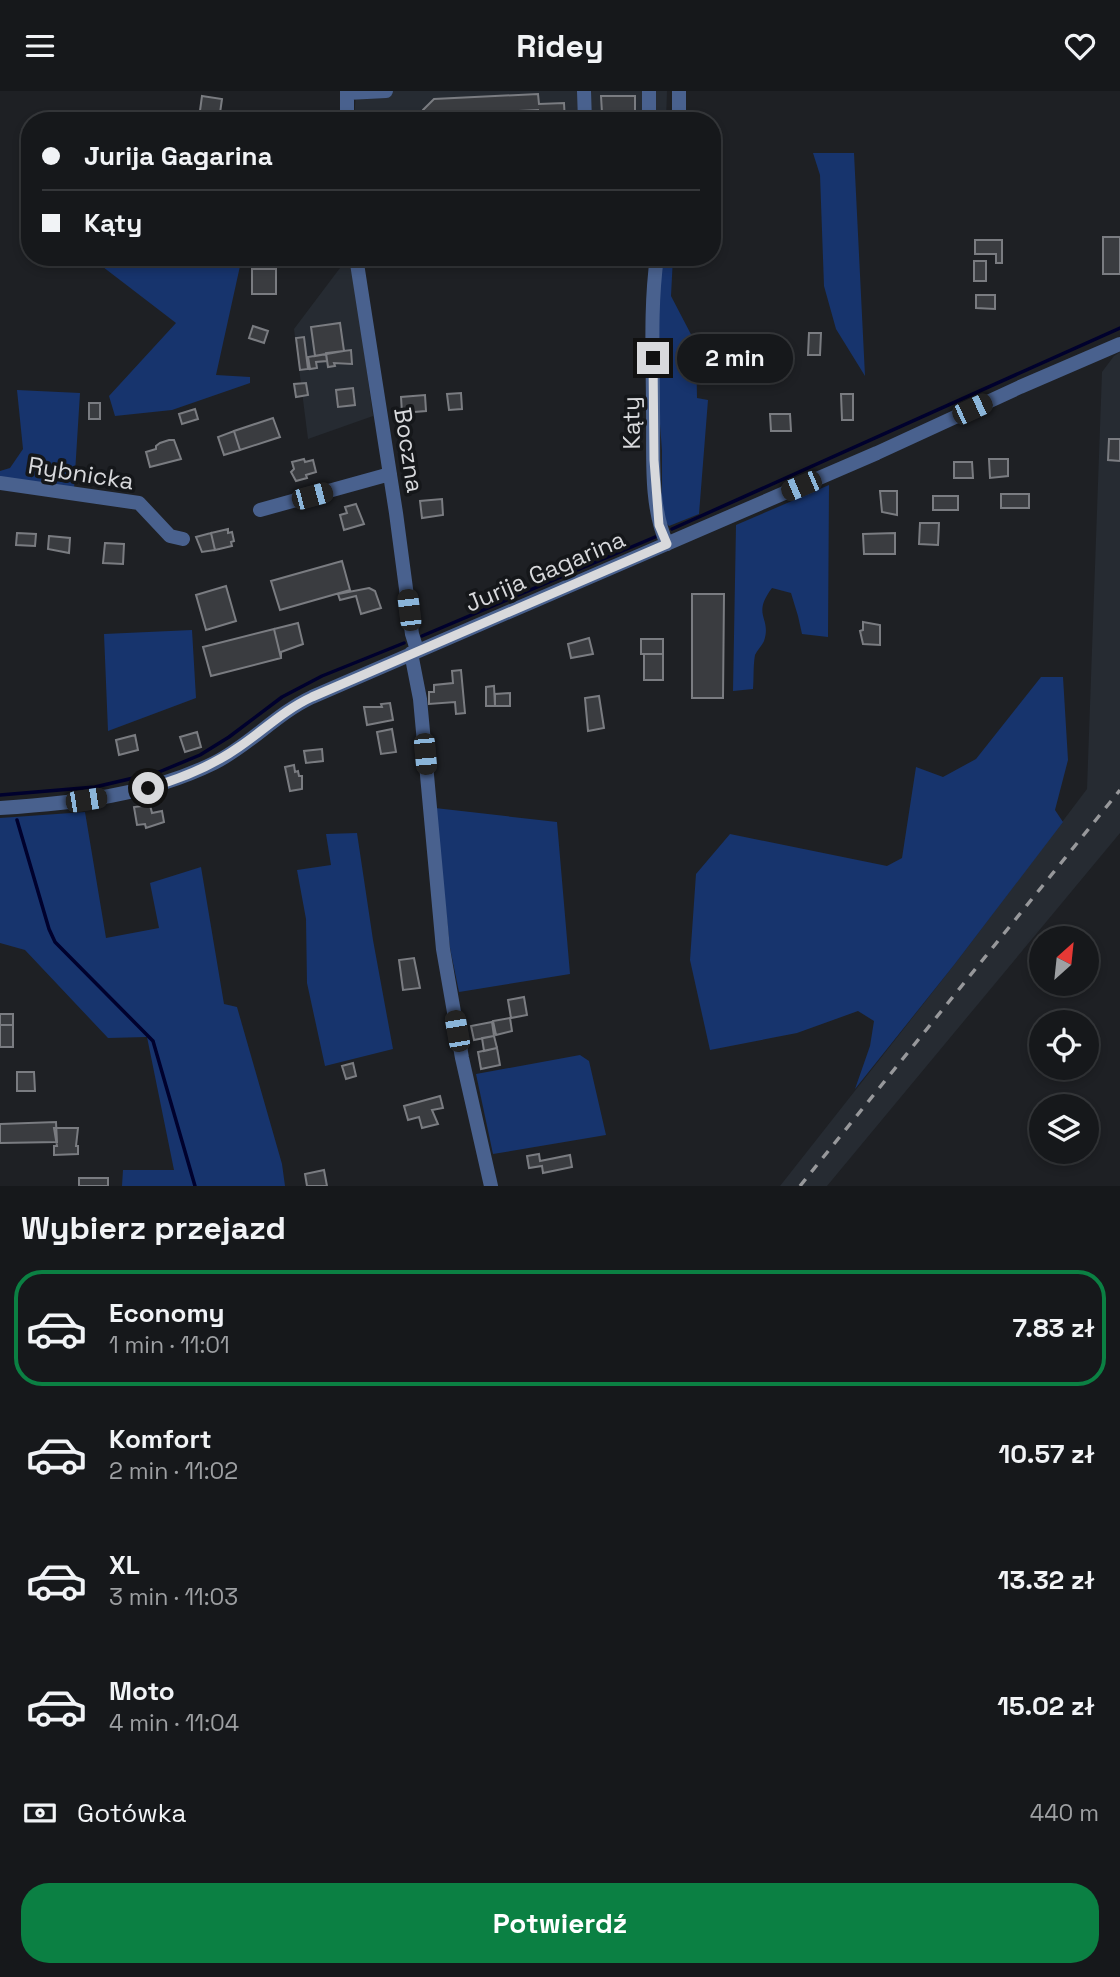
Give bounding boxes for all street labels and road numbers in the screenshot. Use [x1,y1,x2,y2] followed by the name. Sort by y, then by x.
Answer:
[615,396,647,450] street label: Kąty
[387,405,431,495] street label: Boczna
[26,449,136,497] street label: Rybnicka
[460,523,630,619] street label: Jurija Gagarina

